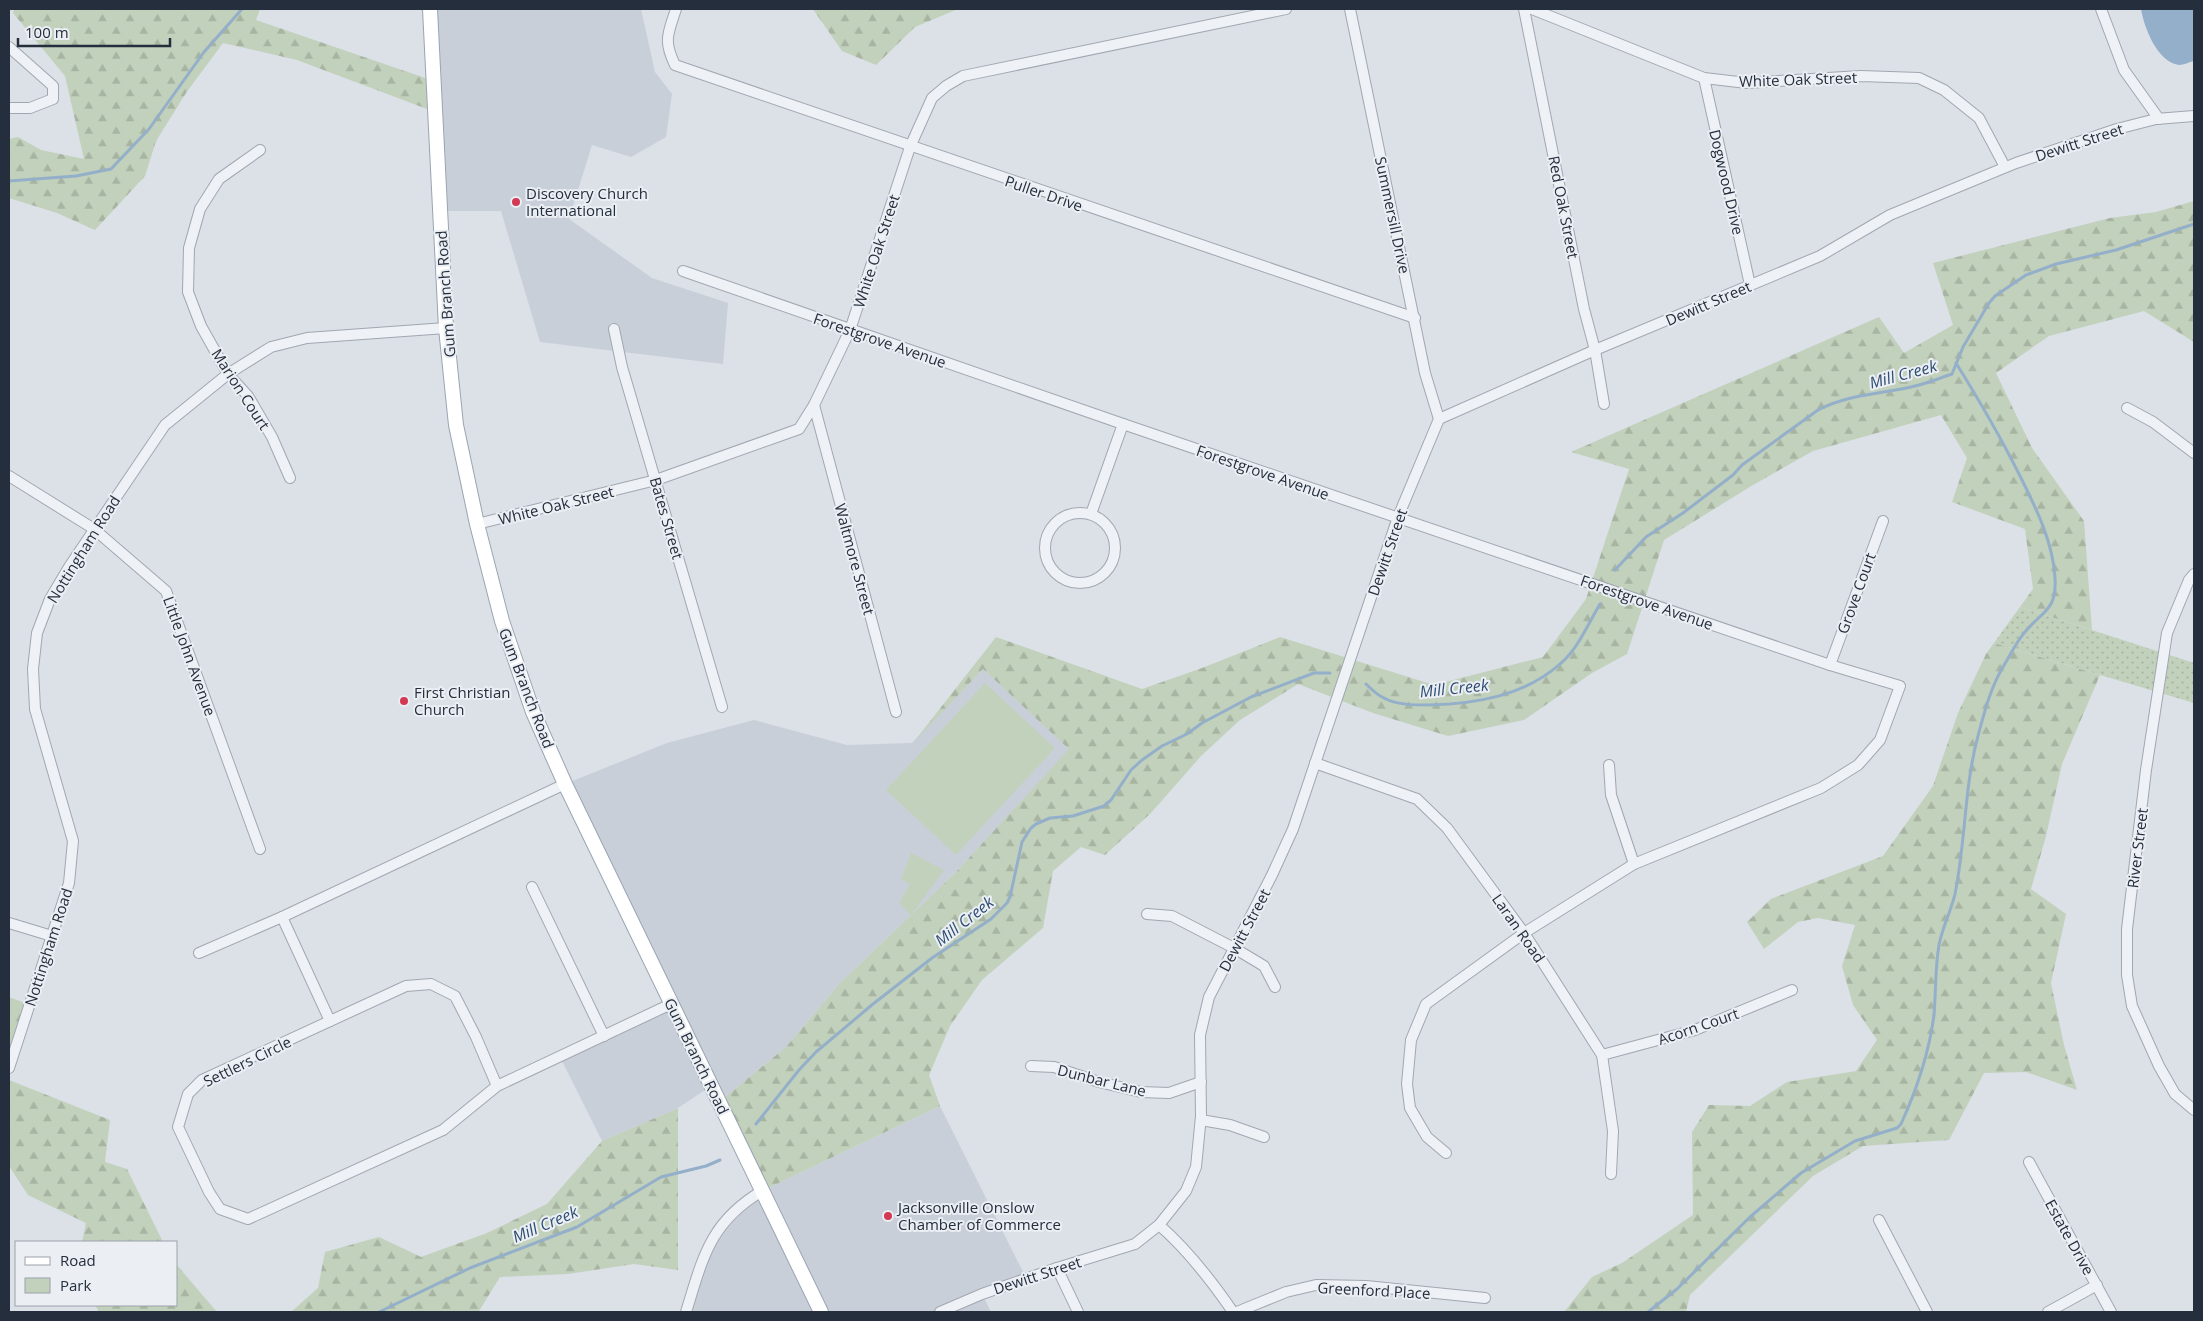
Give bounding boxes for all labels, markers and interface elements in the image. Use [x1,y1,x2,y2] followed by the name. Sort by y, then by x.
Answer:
[18,15,170,47] scale bar
[25,22,69,42] text: 100 m
[1739,67,1857,91] street label: White Oak Street
[2033,118,2125,166] street label: Dewitt Street
[1705,127,1749,237] street label: Dogwood Drive
[1544,154,1584,260] street label: Red Oak Street
[1371,155,1415,275] street label: Summersill Drive
[1002,170,1086,216] street label: Puller Drive
[526,183,648,220] place label: Discovery Church International
[848,192,904,310] street label: White Oak Street
[510,196,522,208] marker: Discovery Church International
[431,230,459,358] street label: Gum Branch Road
[1662,276,1754,330] street label: Dewitt Street
[811,308,949,372] street label: Forestgrove Avenue
[207,345,275,433] street label: Marion Court
[1867,354,1940,394] water label: Mill Creek
[1194,440,1332,504] street label: Forestgrove Avenue
[646,475,688,561] street label: Bates Street
[496,481,616,529] street label: White Oak Street
[42,491,124,607] street label: Nottingham Road
[831,501,879,617] street label: Waltmore Street
[1363,506,1411,598] street label: Dewitt Street
[1832,550,1880,636] street label: Grove Court
[1578,570,1716,634] street label: Forestgrove Avenue
[159,593,221,719] street label: Little John Avenue
[495,625,559,751] street label: Gum Branch Road
[1418,673,1491,703] water label: Mill Creek
[414,682,510,719] place label: First Christian Church
[398,695,410,707] marker: First Christian Church
[2122,807,2152,889] street label: River Street
[19,885,77,1009] street label: Nottingham Road
[1214,885,1274,975] street label: Dewitt Street
[930,890,999,951] water label: Mill Creek
[1488,890,1550,966] street label: Laran Road
[660,994,734,1118] street label: Gum Branch Road
[1655,1003,1741,1049] street label: Acorn Court
[200,1031,294,1091] street label: Settlers Circle
[1056,1059,1148,1101] street label: Dunbar Lane
[2041,1196,2099,1278] street label: Estate Drive
[896,1197,1061,1234] place label: Jacksonville Onslow Chamber of Commerce
[509,1200,582,1248] water label: Mill Creek
[882,1210,894,1222] marker: Jacksonville Onslow Chamber of Commerce
[15,1241,178,1306] legend
[60,1250,96,1270] text: Road
[991,1251,1083,1299] street label: Dewitt Street
[60,1275,91,1295] text: Park
[1317,1277,1431,1303] street label: Greenford Place

